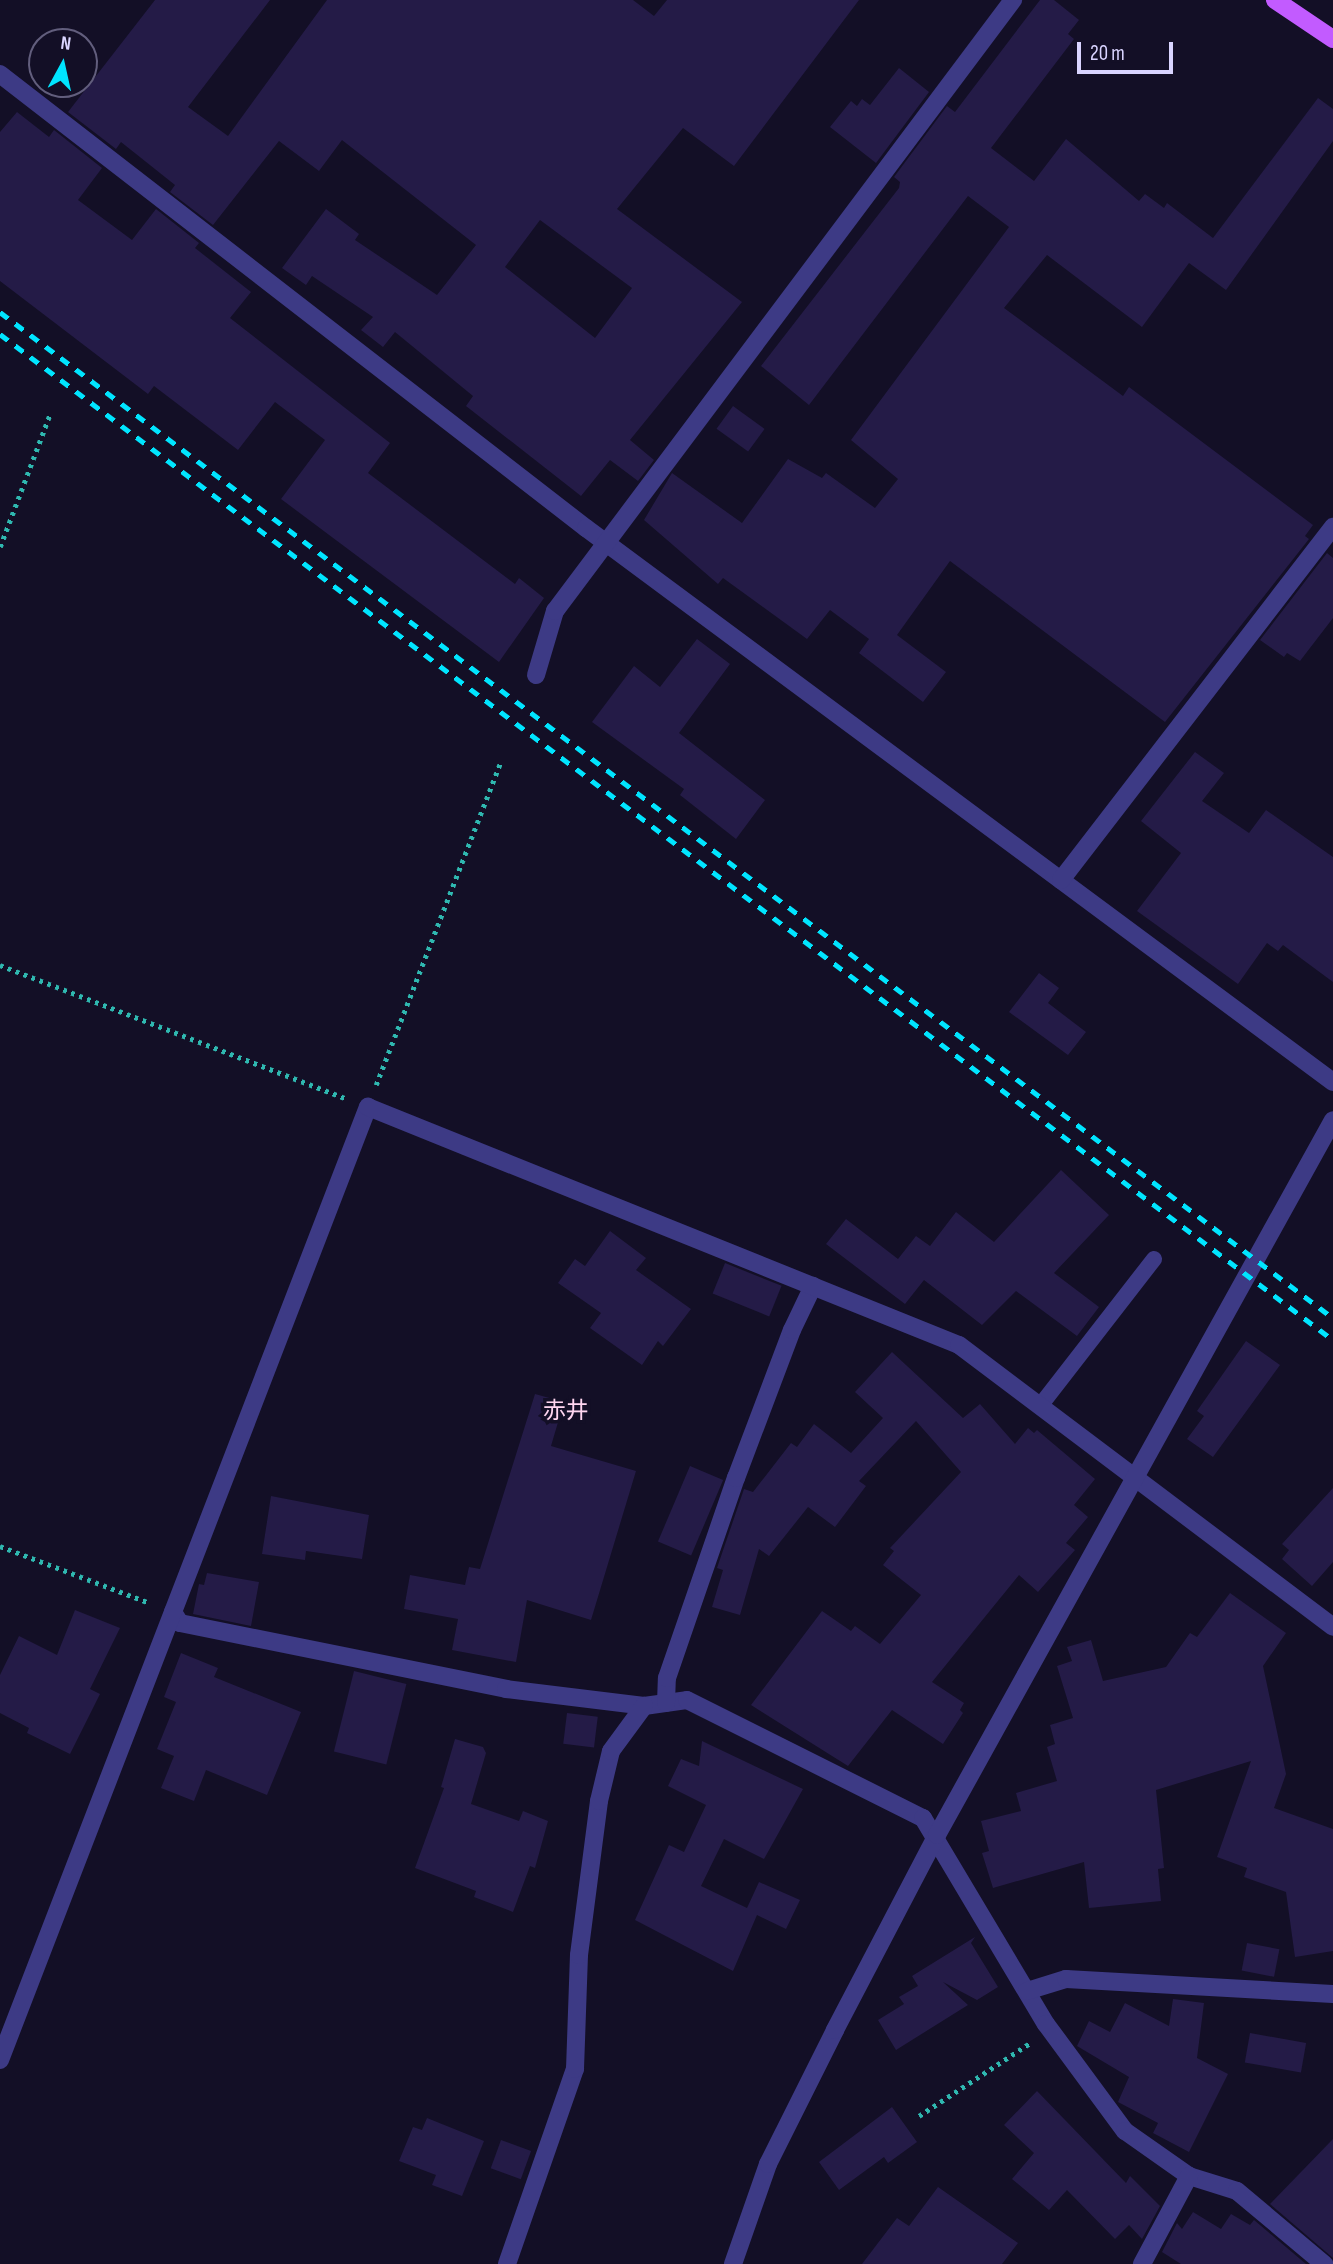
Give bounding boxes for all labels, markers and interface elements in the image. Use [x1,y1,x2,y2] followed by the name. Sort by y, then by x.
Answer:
[28,28,98,98] north arrow
[1081,28,1177,72] scale bar
[59,32,72,56] text: N
[1090,41,1125,66] text: 20 m
[543,1397,589,1425] district label: 赤井

